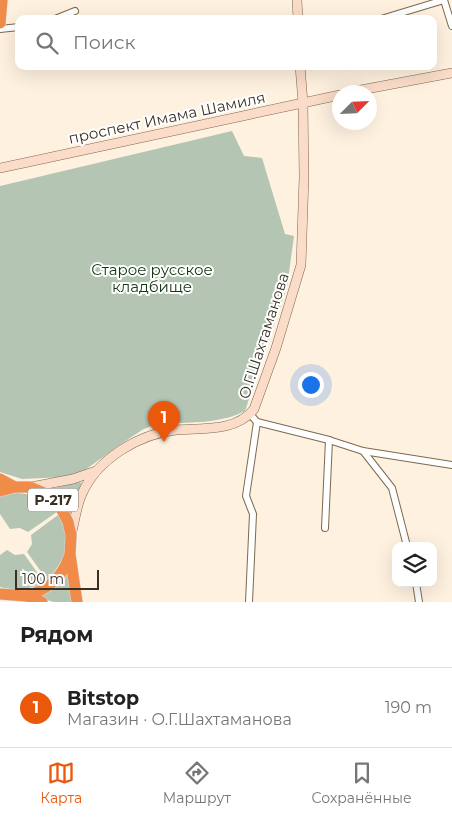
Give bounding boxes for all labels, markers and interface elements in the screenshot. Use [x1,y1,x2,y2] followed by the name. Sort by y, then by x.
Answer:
[15,15,437,70] search box
[33,29,61,57] icon: search
[73,31,136,54] text: Поиск
[332,85,377,130] north arrow
[67,87,267,148] street label: проспект Имама Шамиля
[91,260,213,296] park label: Старое русское кладбище
[234,270,293,401] street label: О.Г.Шахтаманова
[298,372,324,398] your location
[148,401,180,442] pin: 1
[28,488,78,512] road number: Р-217
[392,542,437,587] map controls
[392,542,437,587] button: layers
[15,567,99,590] scale bar
[22,570,64,588] text: 100 m
[20,622,93,647] text: Рядом
[67,687,139,710] text: Bitstop
[33,698,39,717] text: 1
[385,698,432,717] text: 190 m
[67,710,292,729] text: Магазин · О.Г.Шахтаманова
[40,759,82,807] tab: Карта
[163,759,231,807] tab: Маршрут
[312,759,412,807] tab: Сохранённые

